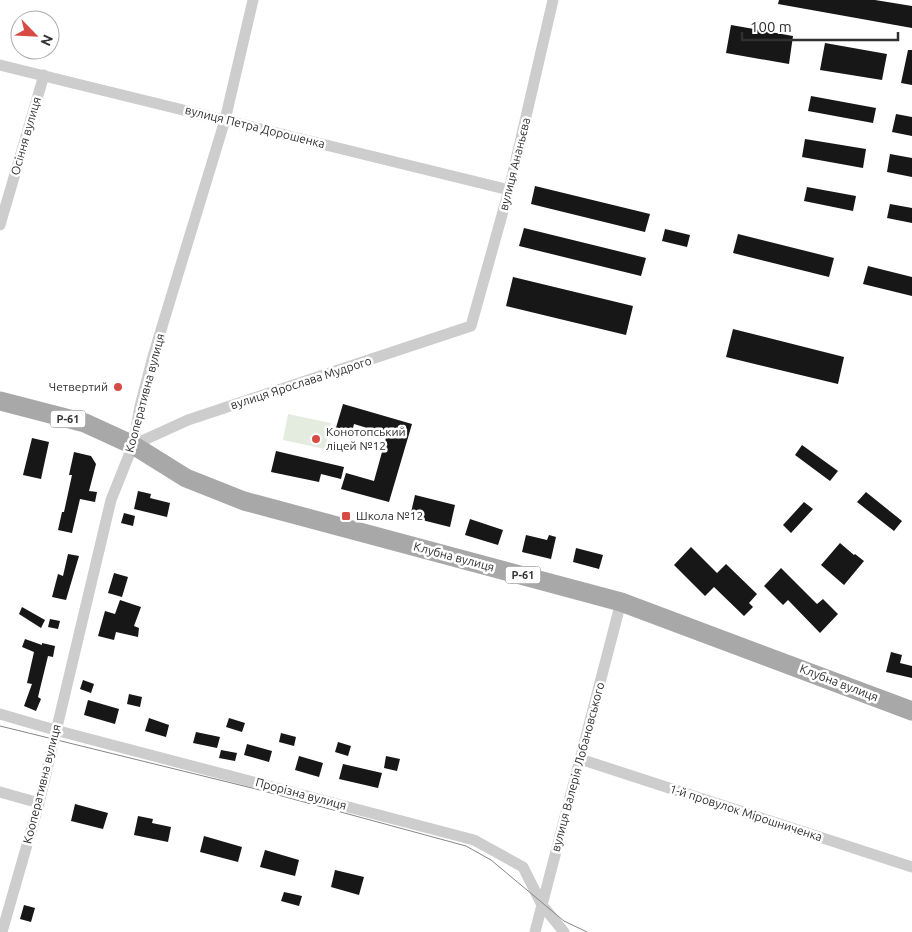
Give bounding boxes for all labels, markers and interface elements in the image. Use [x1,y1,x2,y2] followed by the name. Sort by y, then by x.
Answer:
[10,10,60,60] north arrow
[742,10,898,42] scale bar
[750,18,792,35] text: 100 m
[37,32,56,48] text: N
[8,95,43,176] street label: Осіння вулиця
[184,103,326,150] street label: вулиця Петра Дорошенка
[497,116,532,212] street label: вулиця Ананьєва
[122,332,167,454] street label: Кооперативна вулиця
[229,354,373,411] street label: вулиця Ярослава Мудрого
[49,380,108,393] place label: Четвертий
[112,381,124,393] marker: Четвертий
[50,410,86,428] road number: Р-61
[326,425,406,452] place label: Конотопський ліцей №12
[310,433,322,445] marker: Конотопський ліцей №12
[356,509,423,522] place label: Школа №12
[340,510,352,522] marker: Школа №12
[412,539,496,574] street label: Клубна вулиця
[506,566,540,584] road number: Р-61
[798,662,880,703] street label: Клубна вулиця
[549,681,606,853] street label: вулиця Валерія Лобановського
[20,723,63,845] street label: Кооперативна вулиця
[254,775,348,812] street label: Прорізна вулиця
[668,782,824,843] street label: 1-й провулок Мірошниченка

